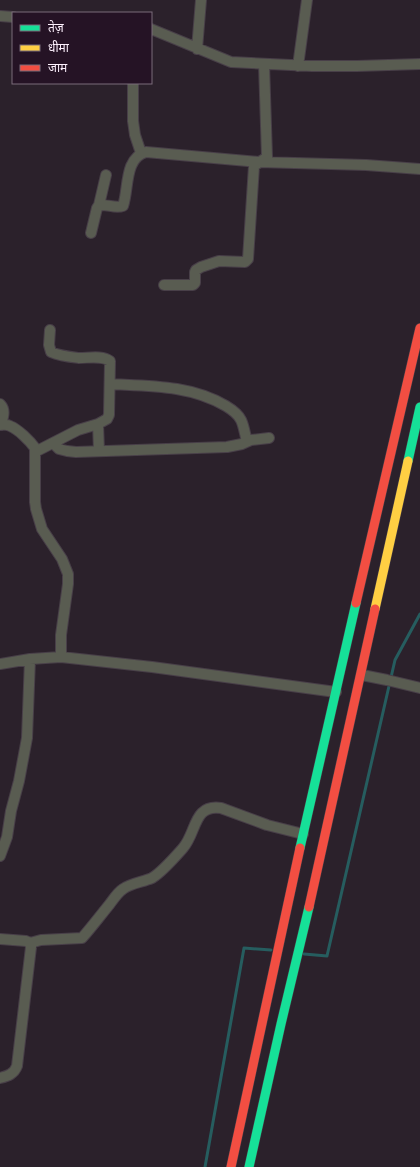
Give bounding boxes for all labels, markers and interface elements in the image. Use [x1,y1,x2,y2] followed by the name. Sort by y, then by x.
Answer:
[12,12,152,84] legend
[48,20,65,37] text: तेज़
[48,40,70,57] text: धीमा
[48,60,68,77] text: जाम

